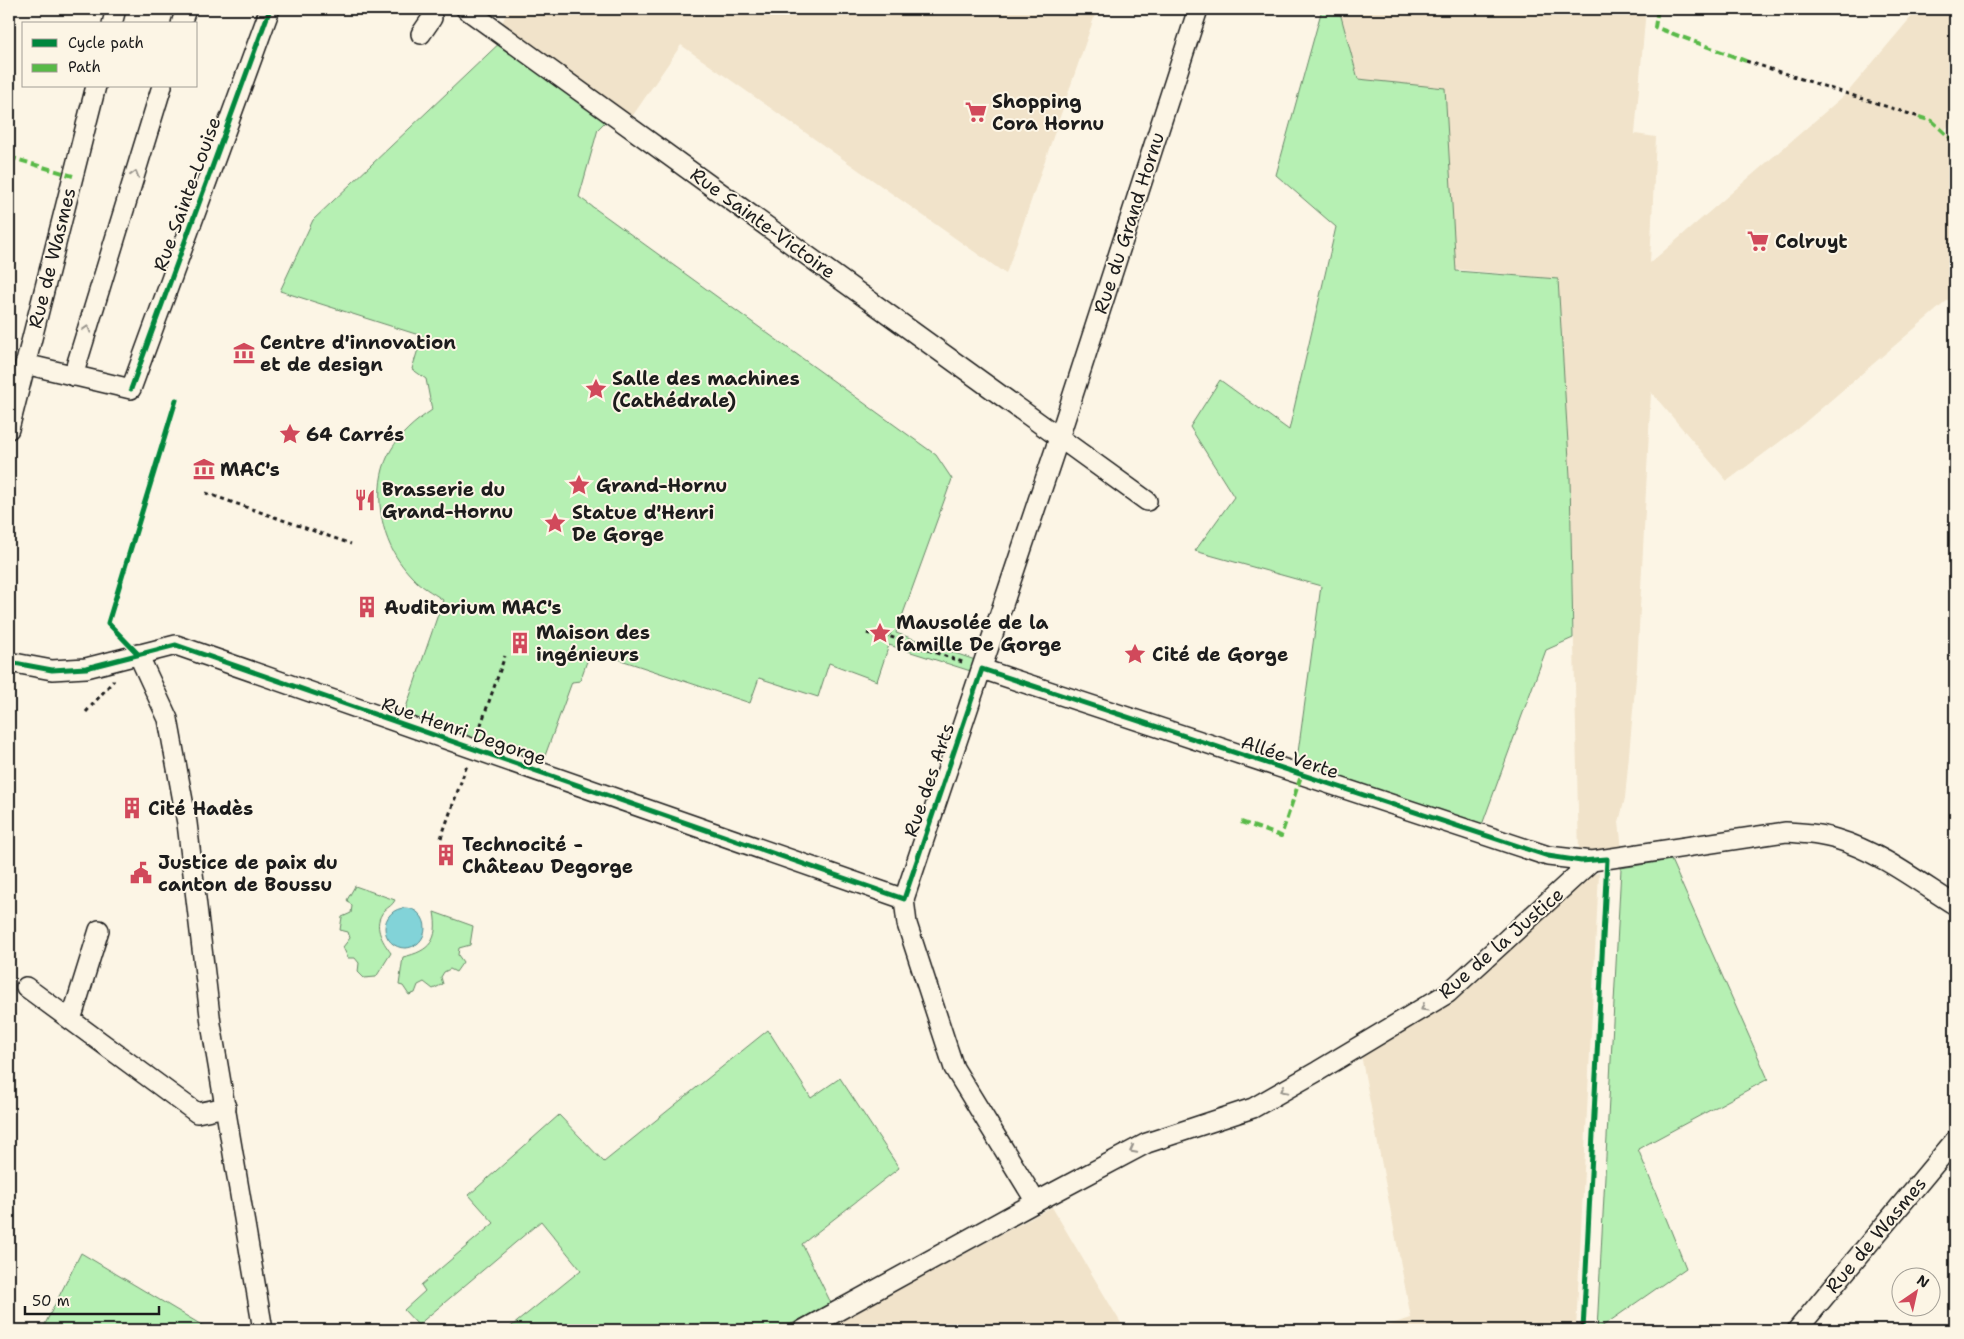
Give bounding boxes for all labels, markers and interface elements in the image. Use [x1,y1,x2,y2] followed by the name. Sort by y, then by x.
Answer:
[22,22,198,88] legend
[68,33,144,53] text: Cycle path
[68,57,101,77] text: Path
[992,89,1104,136] place label: Shopping Cora Hornu
[963,99,989,125] supermarket icon: Shopping Cora Hornu
[147,113,227,275] street label: Rue Sainte-Louise
[1088,129,1170,317] street label: Rue du Grand Hornu
[685,162,841,284] street label: Rue Sainte-Victoire
[129,170,139,178] one-way arrow
[22,185,82,331] street label: Rue de Wasmes
[1745,228,1771,254] supermarket icon: Colruyt
[1775,229,1847,254] place label: Colruyt
[81,325,91,334] one-way arrow
[260,330,456,377] place label: Centre d'innovation et de design
[231,340,257,366] museum icon: Centre d'innovation et de design
[612,366,800,413] place label: Salle des machines (Cathédrale)
[583,376,609,402] place icon: Salle des machines (Cathédrale)
[277,421,303,447] place icon: 64 Carrés
[306,422,404,447] place label: 64 Carrés
[191,456,217,482] museum icon: MAC's
[220,457,280,482] place label: MAC's
[566,472,592,498] place icon: Grand-Hornu
[596,473,727,498] place label: Grand-Hornu
[382,477,513,524] place label: Brasserie du Grand-Hornu
[352,487,378,513] restaurant icon: Brasserie du Grand-Hornu
[572,500,714,547] place label: Statue d'Henri De Gorge
[542,510,568,536] place icon: Statue d'Henri De Gorge
[354,594,380,620] building icon: Auditorium MAC's
[384,595,561,620] place label: Auditorium MAC's
[896,610,1062,657] place label: Mausolée de la famille De Gorge
[536,620,650,667] place label: Maison des ingénieurs
[867,620,893,646] place icon: Mausolée de la famille De Gorge
[507,630,533,656] building icon: Maison des ingénieurs
[1122,641,1148,667] place icon: Cité de Gorge
[1152,642,1288,667] place label: Cité de Gorge
[378,691,550,771] street label: Rue Henri Degorge
[898,720,960,840] street label: Rue des Arts
[1238,729,1342,785] street label: Allée Verte
[119,795,145,821] building icon: Cité Hadès
[148,796,253,821] place label: Cité Hadès
[462,832,633,879] place label: Technocité - Château Degorge
[433,842,459,868] building icon: Technocité - Château Degorge
[158,850,338,897] place label: Justice de paix du canton de Boussu
[128,860,154,886] public building icon: Justice de paix du canton de Boussu
[1433,882,1569,1004] street label: Rue de la Justice
[1420,1001,1429,1011] one-way arrow
[1280,1084,1289,1094] one-way arrow
[1130,1144,1139,1154] one-way arrow
[1820,1172,1932,1298] street label: Rue de Wasmes
[1892,1266,1942,1316] north arrow
[1914,1271,1933,1292] text: N
[25,1284,159,1316] scale bar
[32,1291,70,1311] text: 50 m

